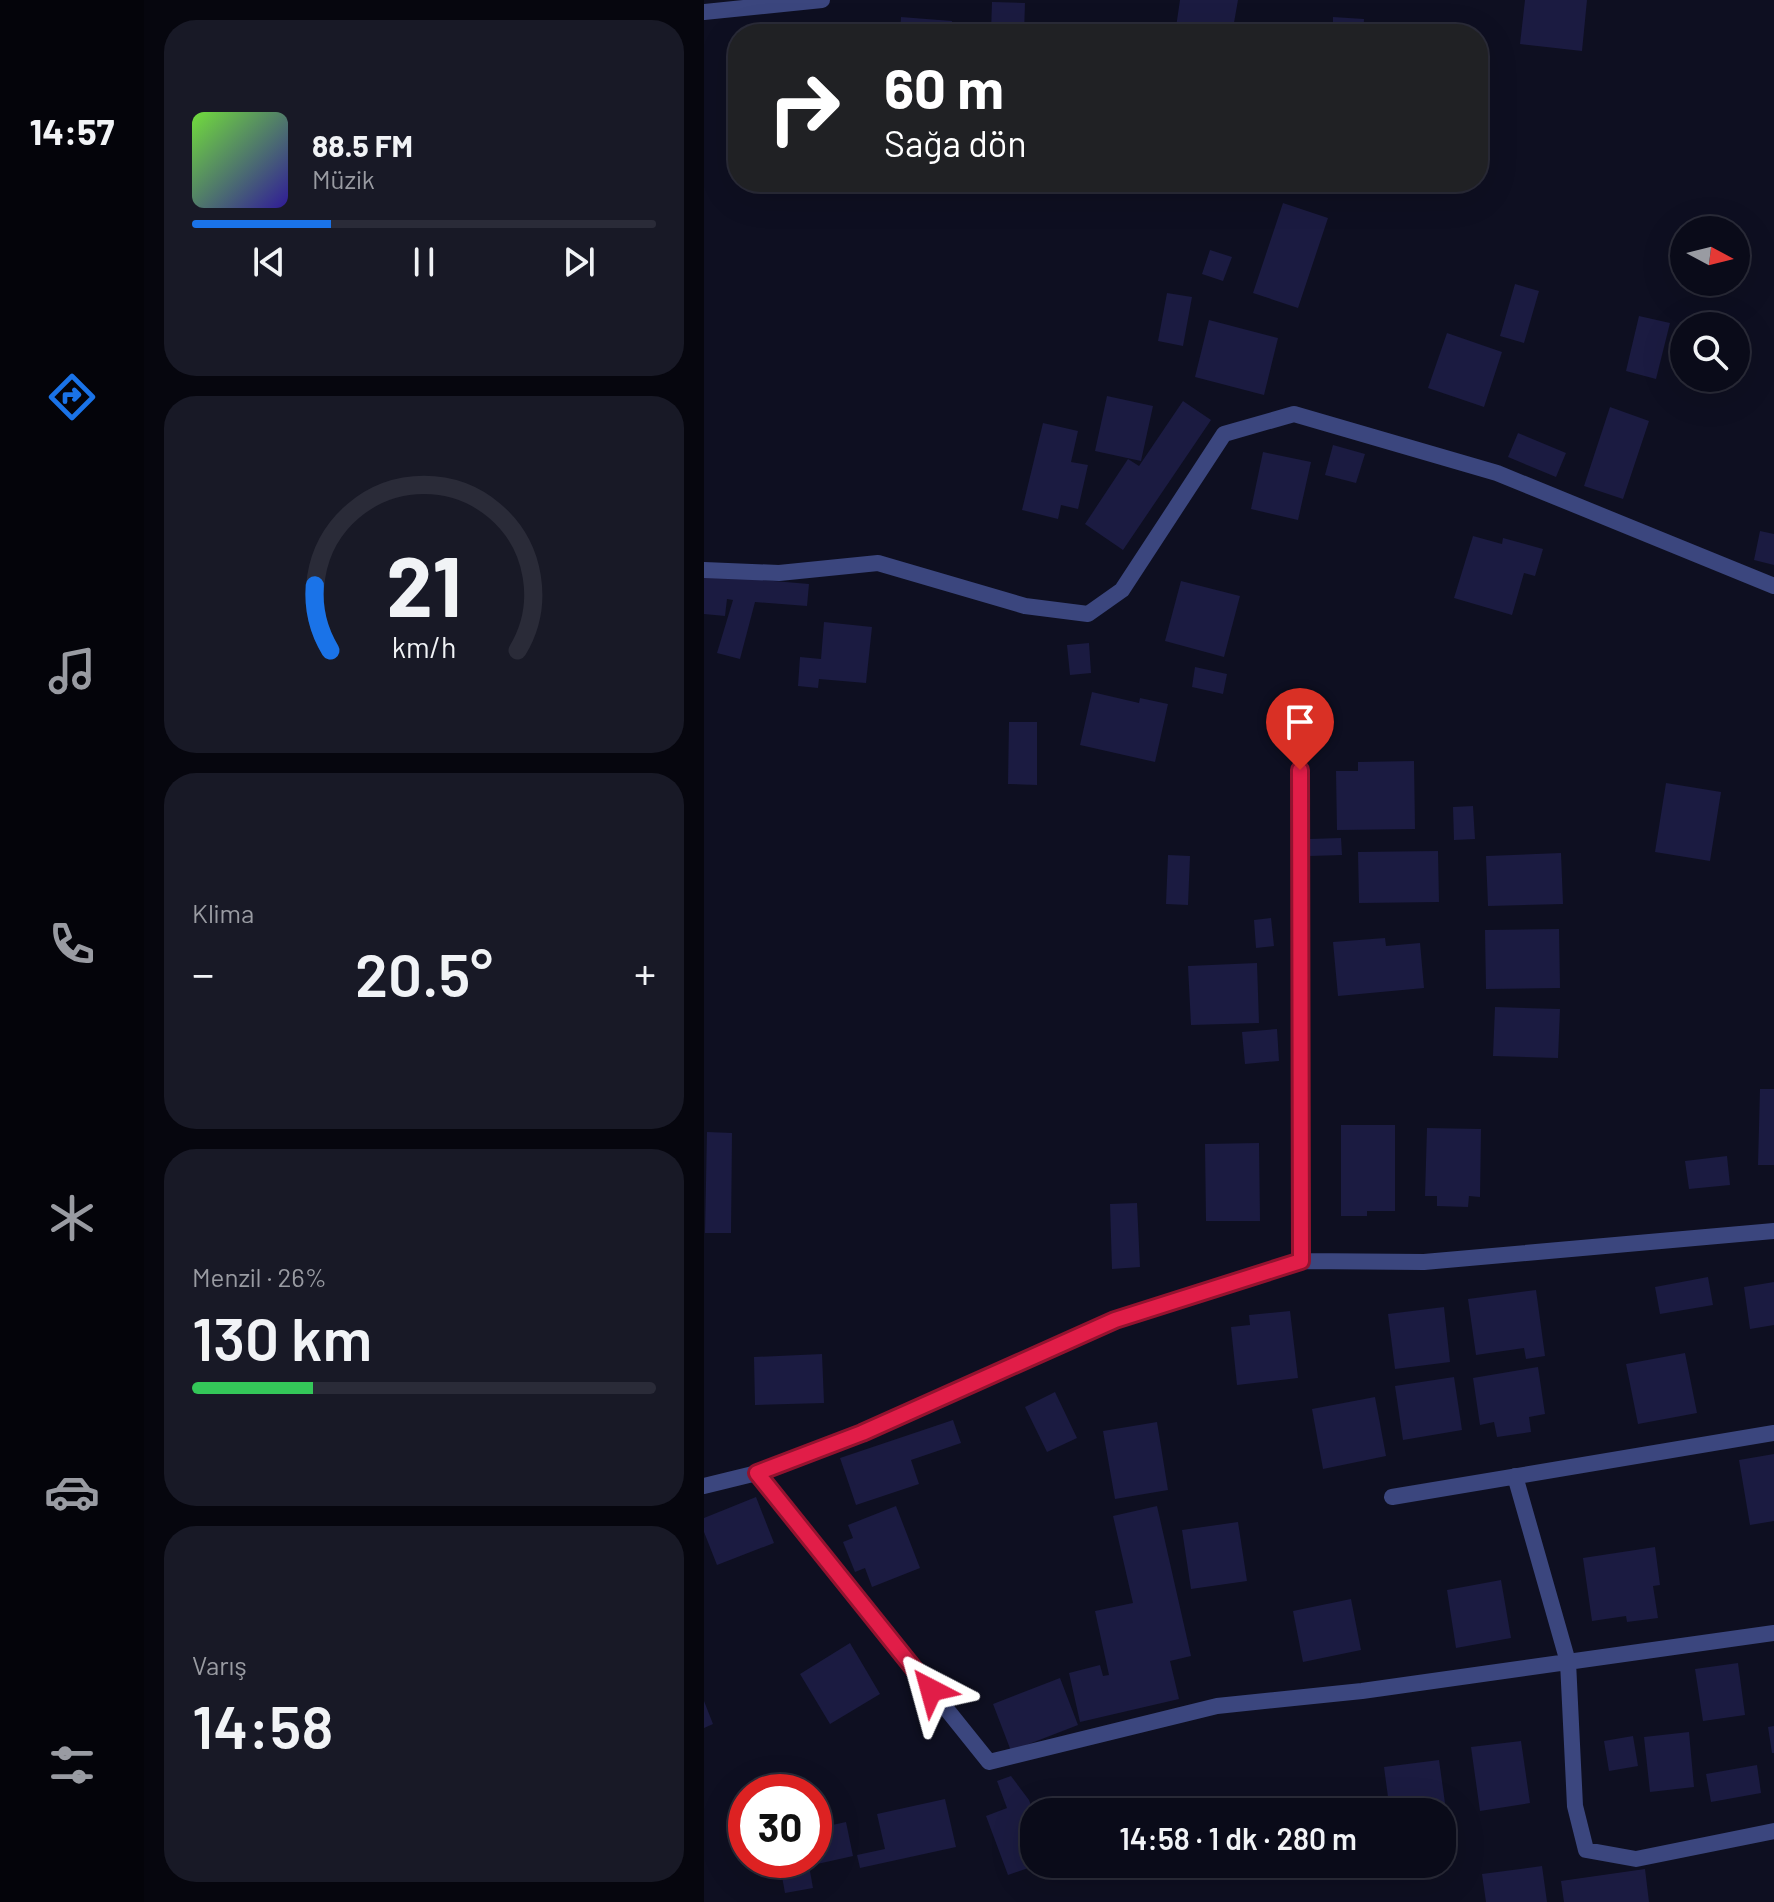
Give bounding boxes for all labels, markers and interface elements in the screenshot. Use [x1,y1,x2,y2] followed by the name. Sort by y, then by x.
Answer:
[884,53,1004,120] text: 60 m
[752,56,856,160] icon: right
[30,109,114,152] text: 14:57
[884,121,1027,164] text: Sağa dön
[312,127,413,163] text: 88.5 FM
[312,163,375,194] text: Müzik
[1670,216,1750,296] north arrow
[1670,216,1750,392] map controls
[247,240,291,284] icon: previous
[402,240,446,284] icon: pause
[557,240,601,284] icon: next
[1670,312,1750,392] button: search
[44,369,100,425] icon: directions
[386,533,462,633] text: 21
[392,629,456,664] text: km/h
[44,643,100,699] icon: music
[1266,688,1334,770] pin
[1278,700,1322,744] icon: arrive
[192,897,254,928] text: Klima
[44,916,100,972] icon: phone
[355,937,493,1009] text: 20.5°
[192,946,214,999] text: −
[634,946,656,999] text: +
[44,1190,100,1246] icon: climate
[192,1261,327,1292] text: Menzil · 26%
[192,1301,372,1373] text: 130 km
[44,1464,100,1520] icon: car
[889,1648,973,1732] position arrow
[192,1649,247,1680] text: Varış
[192,1689,333,1761] text: 14:58
[44,1737,100,1793] icon: filters
[728,1774,832,1878] speed limit sign: 30
[1119,1820,1357,1856] text: 14:58 · 1 dk · 280 m

